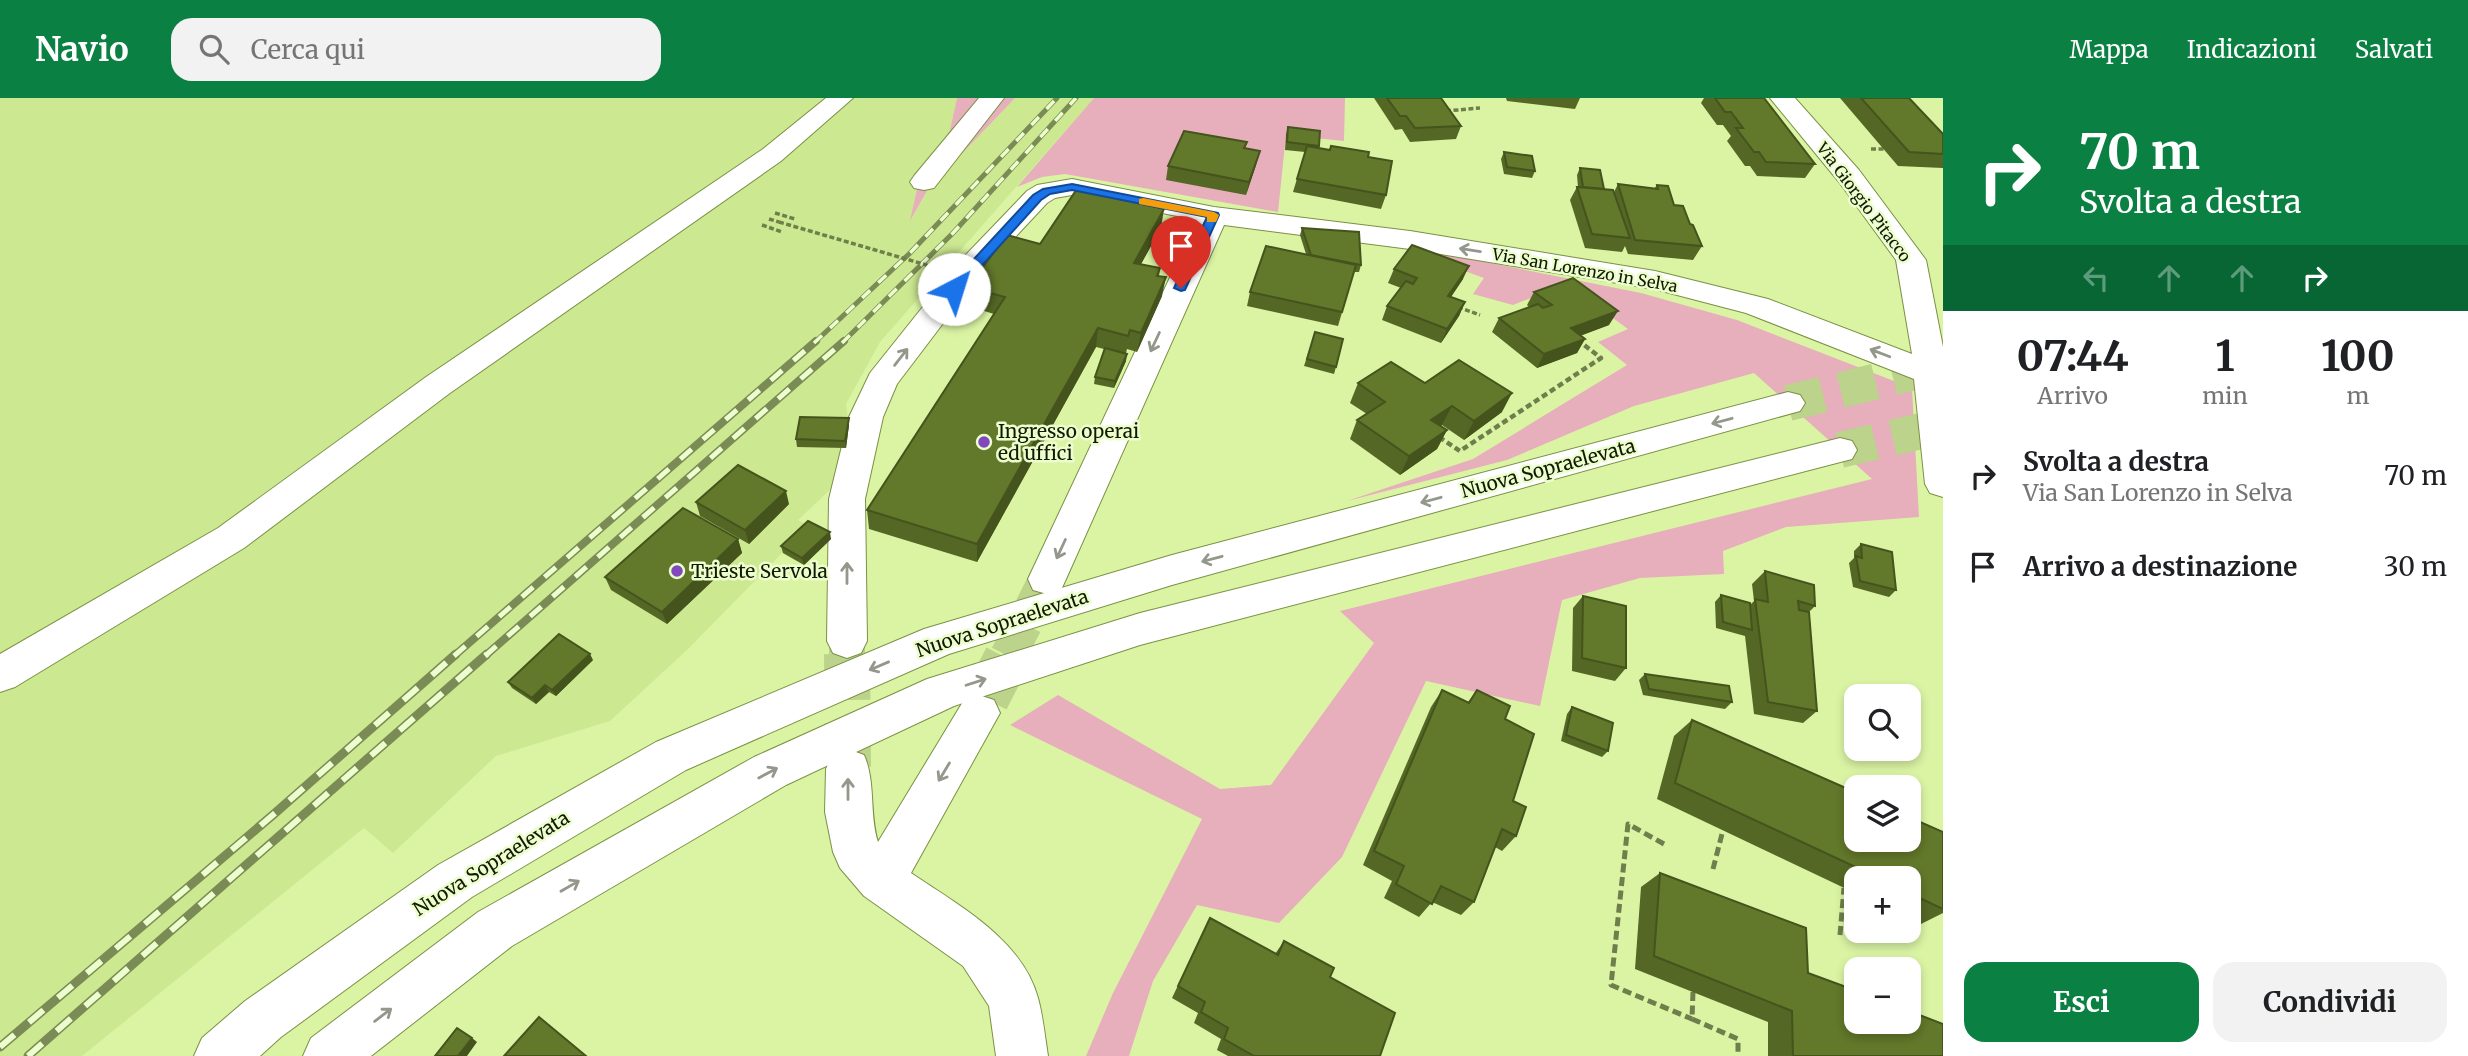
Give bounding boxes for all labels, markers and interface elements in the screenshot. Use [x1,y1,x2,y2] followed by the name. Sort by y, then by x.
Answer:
[171,18,661,81] search box
[35,29,129,70] text: Navio
[195,30,233,68] icon: search
[251,33,365,66] text: Cerca qui
[2070,34,2149,65] text: Mappa
[2187,34,2317,65] text: Indicazioni
[2355,34,2433,65] text: Salvati
[2079,121,2200,182] text: 70 m
[1964,126,2055,217] icon: right
[1812,138,1915,266] street label: Via Giorgio Pitacco
[2079,182,2301,222] text: Svolta a destra
[1151,216,1211,288] pin
[1162,227,1200,265] icon: arrive
[1460,243,1482,256] one-way arrow
[1490,244,1680,296] street label: Via San Lorenzo in Selva
[917,252,991,326] position arrow
[2077,259,2115,297] icon: left
[2150,259,2188,297] icon: ahead
[2223,259,2261,297] icon: ahead
[2296,259,2334,297] icon: right
[2016,330,2129,382] text: 07:44
[2215,330,2235,382] text: 1
[2321,330,2395,382] text: 100
[1148,332,1161,353] one-way arrow
[1869,346,1891,358] one-way arrow
[893,349,908,367] one-way arrow
[2037,381,2108,410] text: Arrivo
[2202,381,2248,410] text: min
[2346,381,2369,410] text: m
[1711,415,1734,428] one-way arrow
[998,419,1139,465] place label: Ingresso operai ed uffici
[1458,433,1638,503] street label: Nuova Sopraelevata
[976,434,992,450] marker: Ingresso operai ed uffici
[2023,445,2209,478] text: Svolta a destra
[1964,457,2002,495] icon: right
[2384,459,2447,492] text: 70 m
[2023,478,2293,507] text: Via San Lorenzo in Selva
[1421,494,1443,507] one-way arrow
[1053,538,1067,559] one-way arrow
[1964,548,2002,586] icon: arrive
[2023,550,2297,583] text: Arrivo a destinazione
[2384,550,2447,583] text: 30 m
[1201,553,1224,566] one-way arrow
[691,559,828,583] place label: Trieste Servola
[840,562,854,585] one-way arrow
[669,563,685,579] marker: Trieste Servola
[913,584,1091,662] street label: Nuova Sopraelevata
[869,661,890,674] one-way arrow
[964,674,986,687] one-way arrow
[1844,684,1921,1034] map controls
[1844,684,1921,761] button: search
[937,762,951,782] one-way arrow
[757,766,778,779] one-way arrow
[1844,775,1921,852] button: layers
[841,777,855,800] one-way arrow
[408,805,574,921] street label: Nuova Sopraelevata
[1844,866,1921,943] button: +
[560,879,580,893] one-way arrow
[1844,957,1921,1034] button: −
[1964,962,2199,1042] button: Esci
[2213,962,2447,1042] button: Condividi
[373,1007,392,1022] one-way arrow

